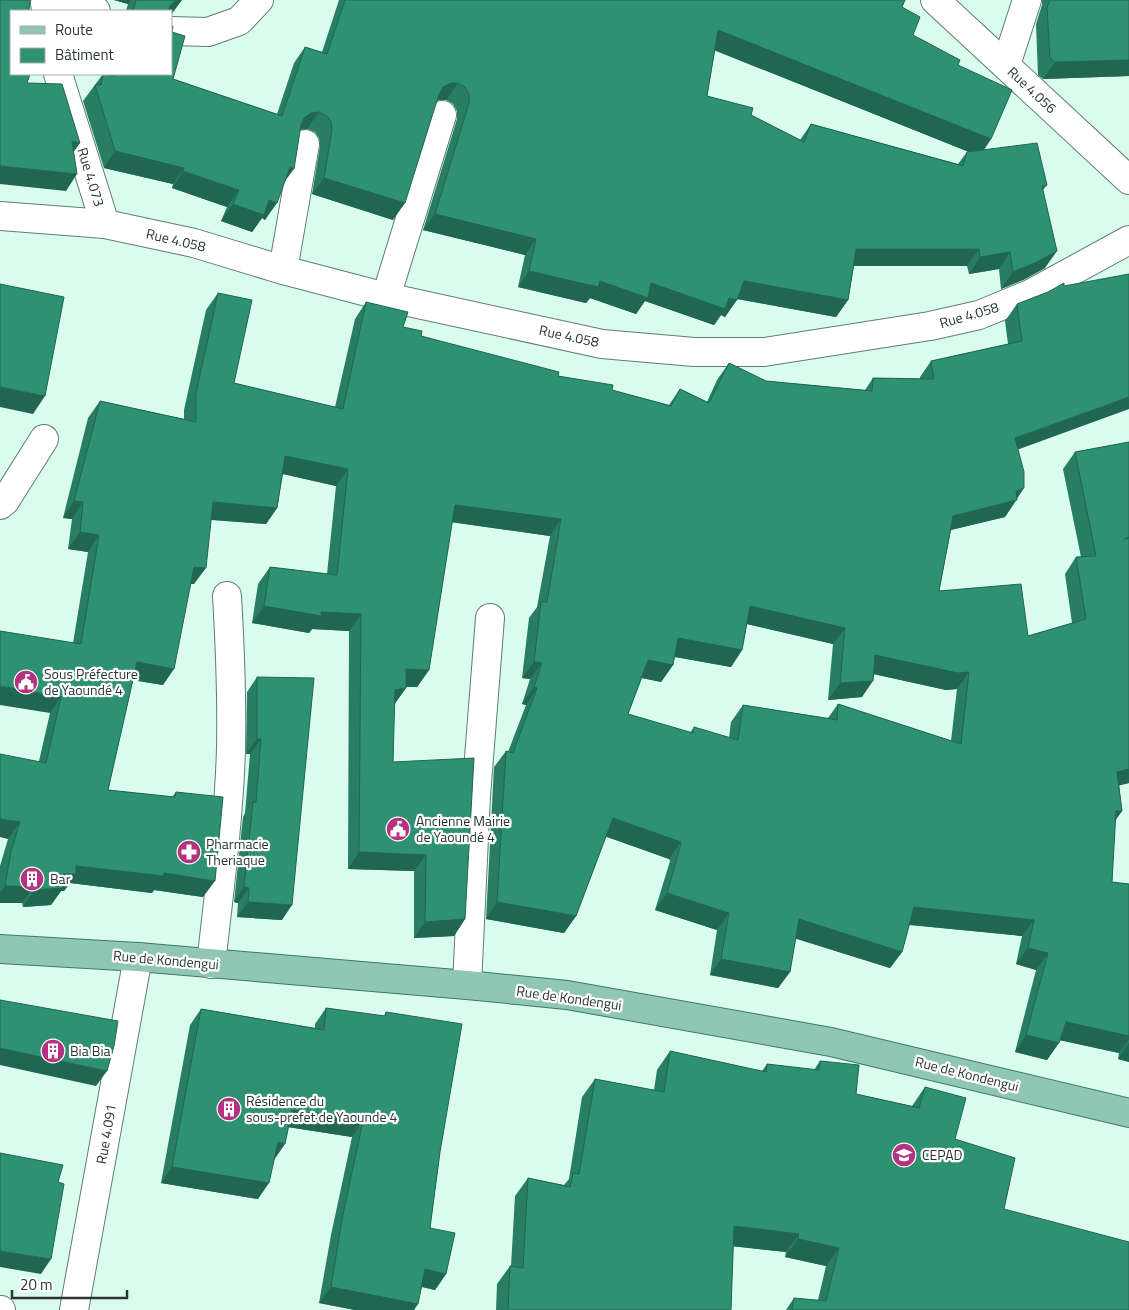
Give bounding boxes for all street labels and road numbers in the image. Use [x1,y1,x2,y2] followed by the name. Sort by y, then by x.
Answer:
[1003,61,1062,118] street label: Rue 4.056
[73,145,110,209] street label: Rue 4.073
[144,222,208,257] street label: Rue 4.058
[937,296,1001,333] street label: Rue 4.058
[537,319,601,352] street label: Rue 4.058
[112,944,220,975] street label: Rue de Kondengui
[515,980,623,1015] street label: Rue de Kondengui
[913,1050,1021,1097] street label: Rue de Kondengui
[90,1102,121,1166] street label: Rue 4.091

